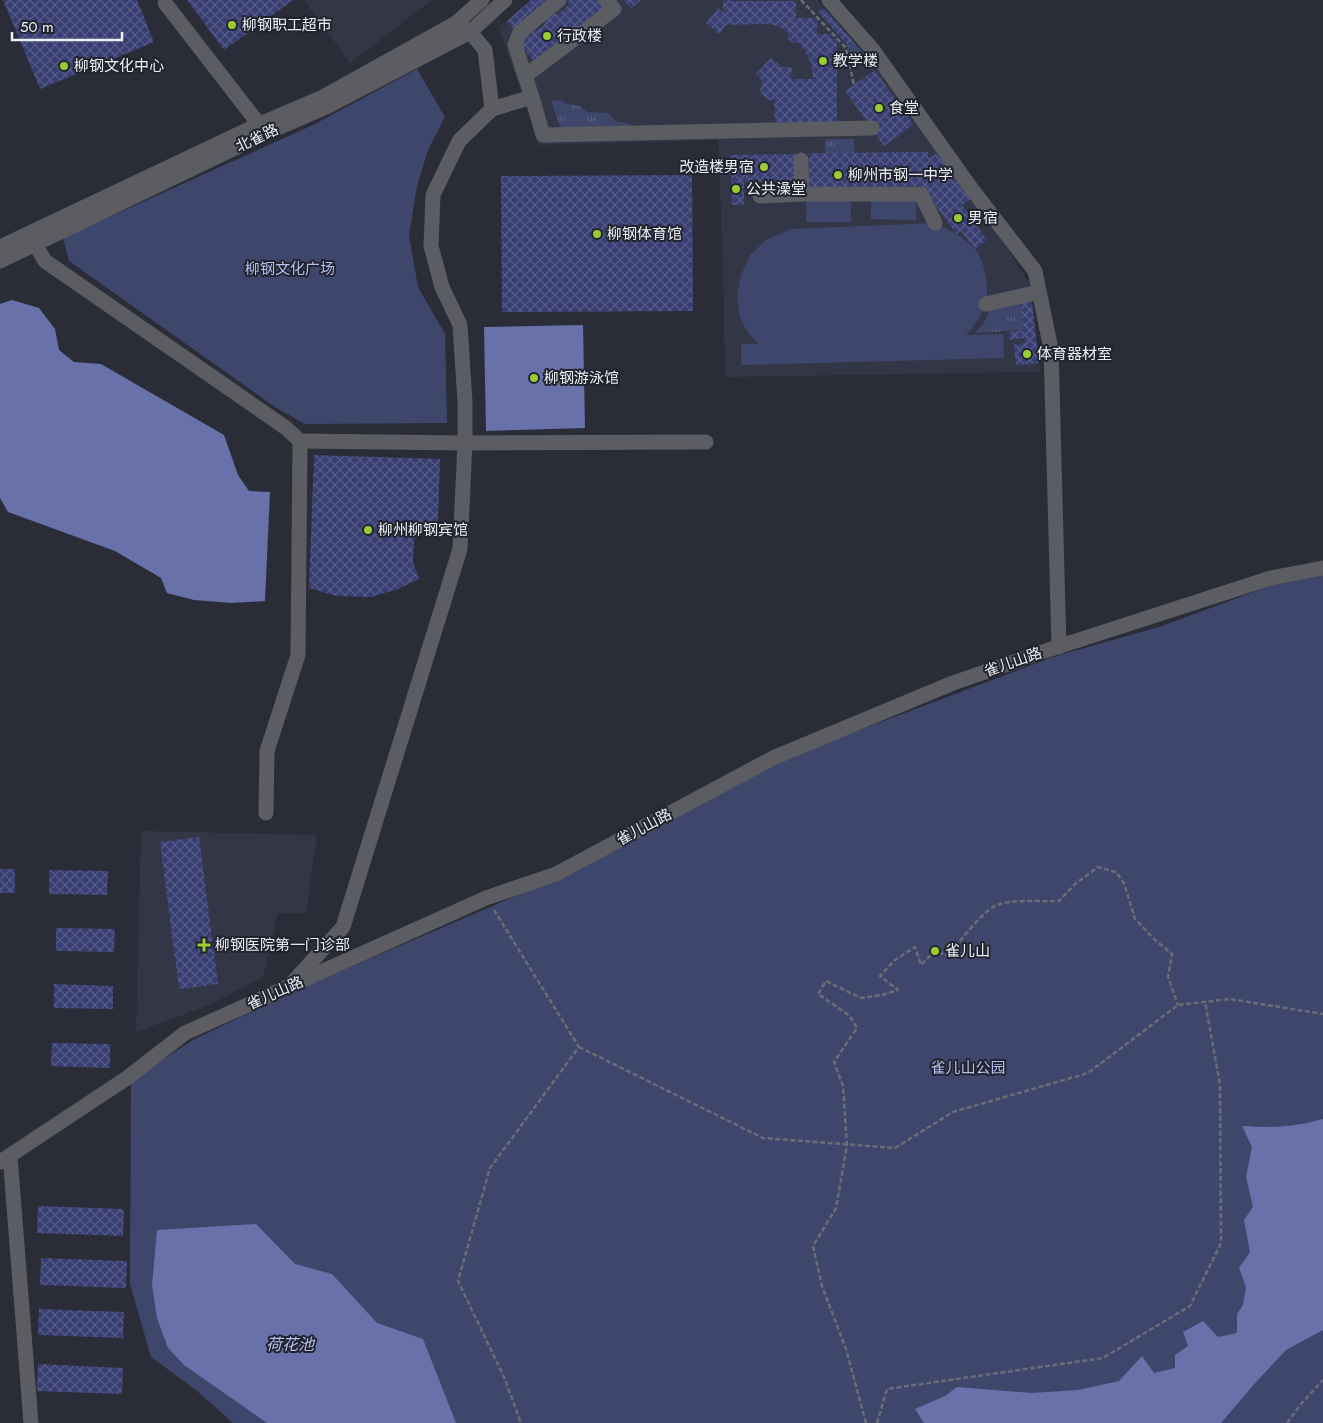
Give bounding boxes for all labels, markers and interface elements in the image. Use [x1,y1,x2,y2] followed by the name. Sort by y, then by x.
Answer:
[12,10,122,42] scale bar
[242,14,332,36] place label: 柳钢职工超市
[20,16,54,38] text: 50 m
[226,19,238,31] marker: 柳钢职工超市
[557,25,602,47] place label: 行政楼
[541,30,553,42] marker: 行政楼
[833,50,878,72] place label: 教学楼
[74,55,164,77] place label: 柳钢文化中心
[817,55,829,67] marker: 教学楼
[58,60,70,72] marker: 柳钢文化中心
[889,97,919,119] place label: 食堂
[873,102,885,114] marker: 食堂
[232,119,282,157] street label: 北雀路
[679,156,754,178] place label: 改造楼男宿
[758,161,770,173] marker: 改造楼男宿
[848,164,953,186] place label: 柳州市钢一中学
[832,169,844,181] marker: 柳州市钢一中学
[746,178,806,200] place label: 公共澡堂
[730,183,742,195] marker: 公共澡堂
[968,207,998,229] place label: 男宿
[952,212,964,224] marker: 男宿
[607,223,682,245] place label: 柳钢体育馆
[591,228,603,240] marker: 柳钢体育馆
[245,258,335,280] park label: 柳钢文化广场
[1037,343,1112,365] place label: 体育器材室
[1021,348,1033,360] marker: 体育器材室
[544,367,619,389] place label: 柳钢游泳馆
[528,372,540,384] marker: 柳钢游泳馆
[378,519,468,541] place label: 柳州柳钢宾馆
[362,524,374,536] marker: 柳州柳钢宾馆
[981,642,1045,682] street label: 雀儿山路
[612,803,676,851] street label: 雀儿山路
[215,934,350,956] place label: 柳钢医院第一门诊部
[197,938,211,952] marker: 柳钢医院第一门诊部
[945,940,990,962] place label: 雀儿山
[929,945,941,957] marker: 雀儿山
[243,971,307,1015] street label: 雀儿山路
[930,1057,1006,1079] park label: 雀儿山公园
[266,1333,316,1356] water label: 荷花池

